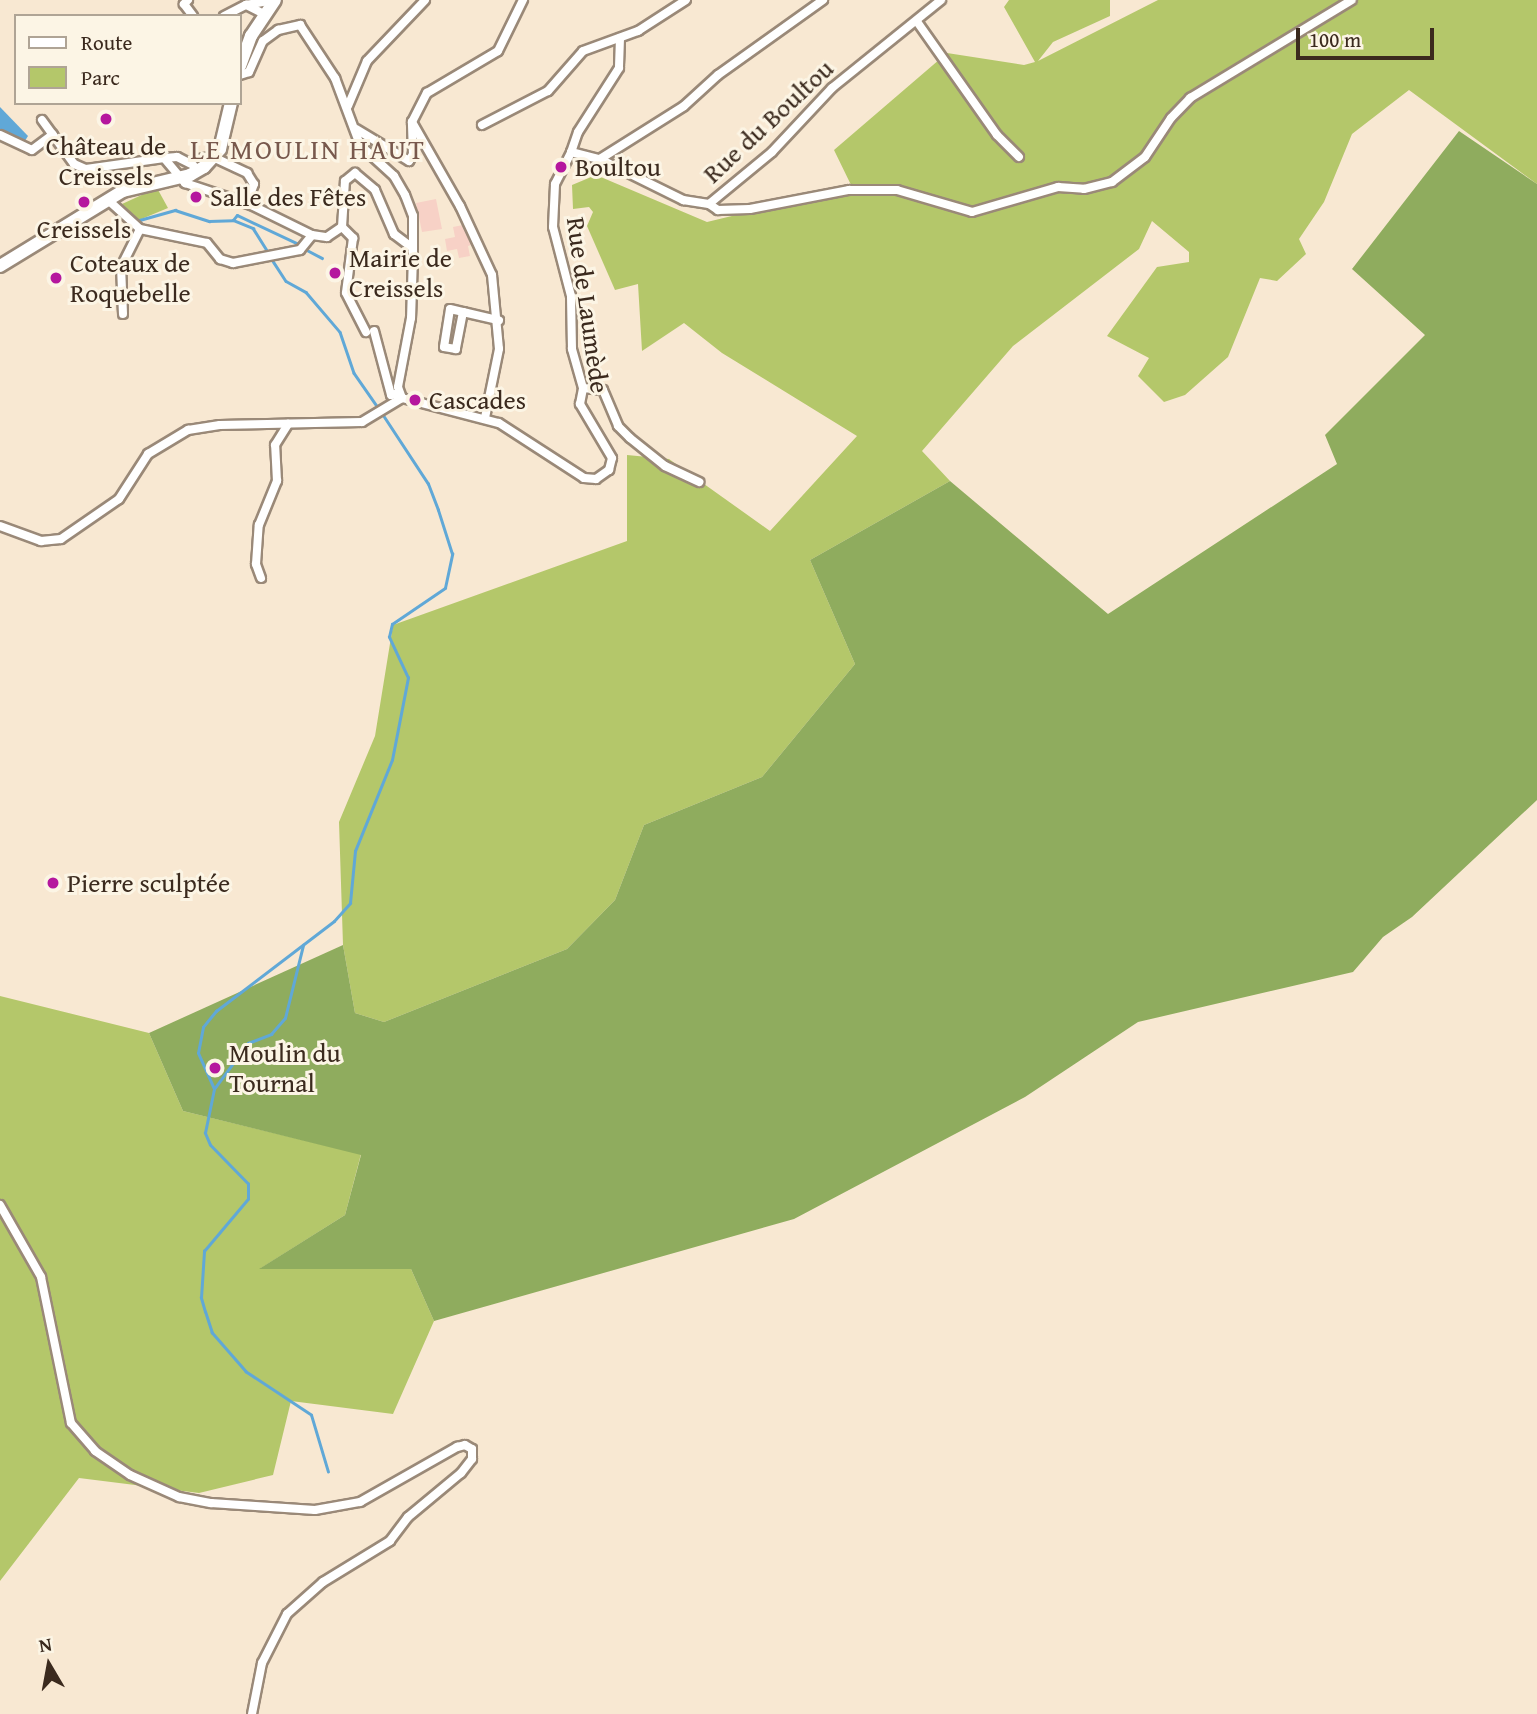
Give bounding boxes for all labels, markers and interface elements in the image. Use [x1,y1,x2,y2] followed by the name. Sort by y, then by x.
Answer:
[14,14,242,105] legend
[1299,14,1437,58] scale bar
[1309,24,1361,55] text: 100 m
[81,27,132,58] text: Route
[696,53,840,189] street label: Rue du Boultou
[81,62,120,93] text: Parc
[98,111,114,127] marker: Château de Creissels
[46,130,166,192] place label: Château de Creissels
[192,132,424,166] district label: LE MOULIN HAUT
[575,151,661,183] place label: Boultou
[553,159,569,175] marker: Boultou
[210,181,366,213] place label: Salle des Fêtes
[188,189,204,205] marker: Salle des Fêtes
[76,194,92,210] marker: Creissels
[37,213,131,245] place label: Creissels
[560,215,616,395] street label: Rue de Laumède
[349,242,452,304] place label: Mairie de Creissels
[70,247,191,308] place label: Coteaux de Roquebelle
[327,265,343,281] marker: Mairie de Creissels
[48,270,64,286] marker: Coteaux de Roquebelle
[429,384,526,416] place label: Cascades
[407,392,423,408] marker: Cascades
[67,867,230,899] place label: Pierre sculptée
[45,875,61,891] marker: Pierre sculptée
[229,1037,341,1098] place label: Moulin du Tournal
[207,1060,223,1076] marker: Moulin du Tournal
[37,1629,54,1659] text: N
[14,1630,84,1700] north arrow

